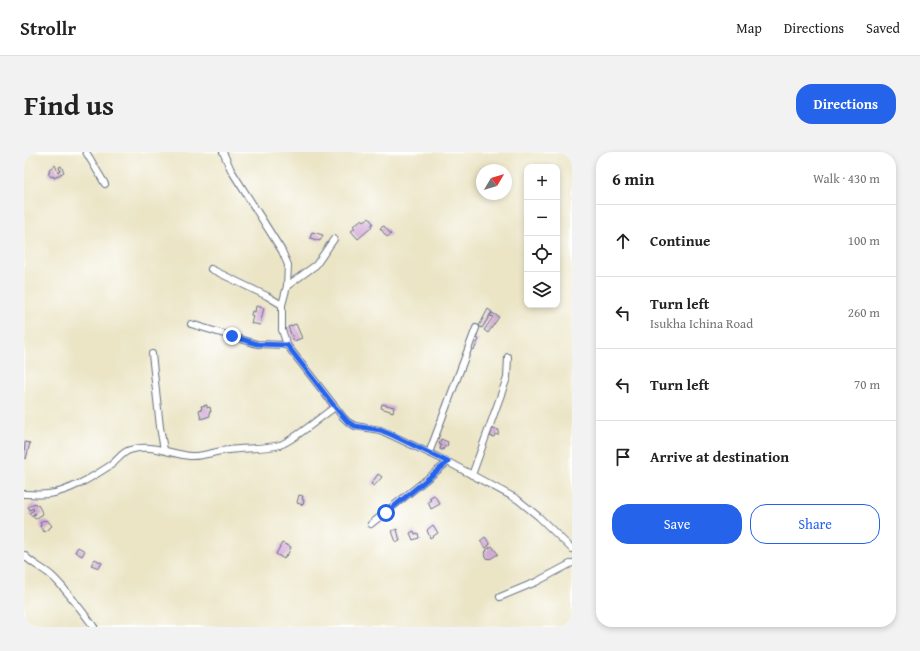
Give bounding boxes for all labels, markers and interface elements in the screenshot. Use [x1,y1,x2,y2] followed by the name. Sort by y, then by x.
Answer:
[20,14,76,42] text: Strollr
[736,18,762,38] text: Map
[784,18,844,38] text: Directions
[866,18,900,38] text: Saved
[24,84,114,125] text: Find us
[796,84,896,124] button: Directions
[476,164,512,200] north arrow
[524,164,560,308] map controls
[524,164,560,200] button: +
[612,166,654,191] text: 6 min
[813,169,880,188] text: Walk · 430 m
[524,200,560,236] button: −
[612,230,634,252] icon: ahead
[650,230,711,251] text: Continue
[848,231,880,250] text: 100 m
[524,236,560,272] button: locate
[524,272,560,308] button: layers
[650,293,709,314] text: Turn left
[612,302,634,324] icon: left
[848,303,880,322] text: 260 m
[650,314,753,333] text: Isukha Ichina Road
[223,327,241,345] route end
[612,374,634,396] icon: left
[650,374,709,395] text: Turn left
[854,375,880,394] text: 70 m
[612,446,634,468] icon: arrive
[650,446,789,467] text: Arrive at destination
[377,504,395,522] route start
[612,504,742,544] button: Save
[750,504,880,544] button: Share

